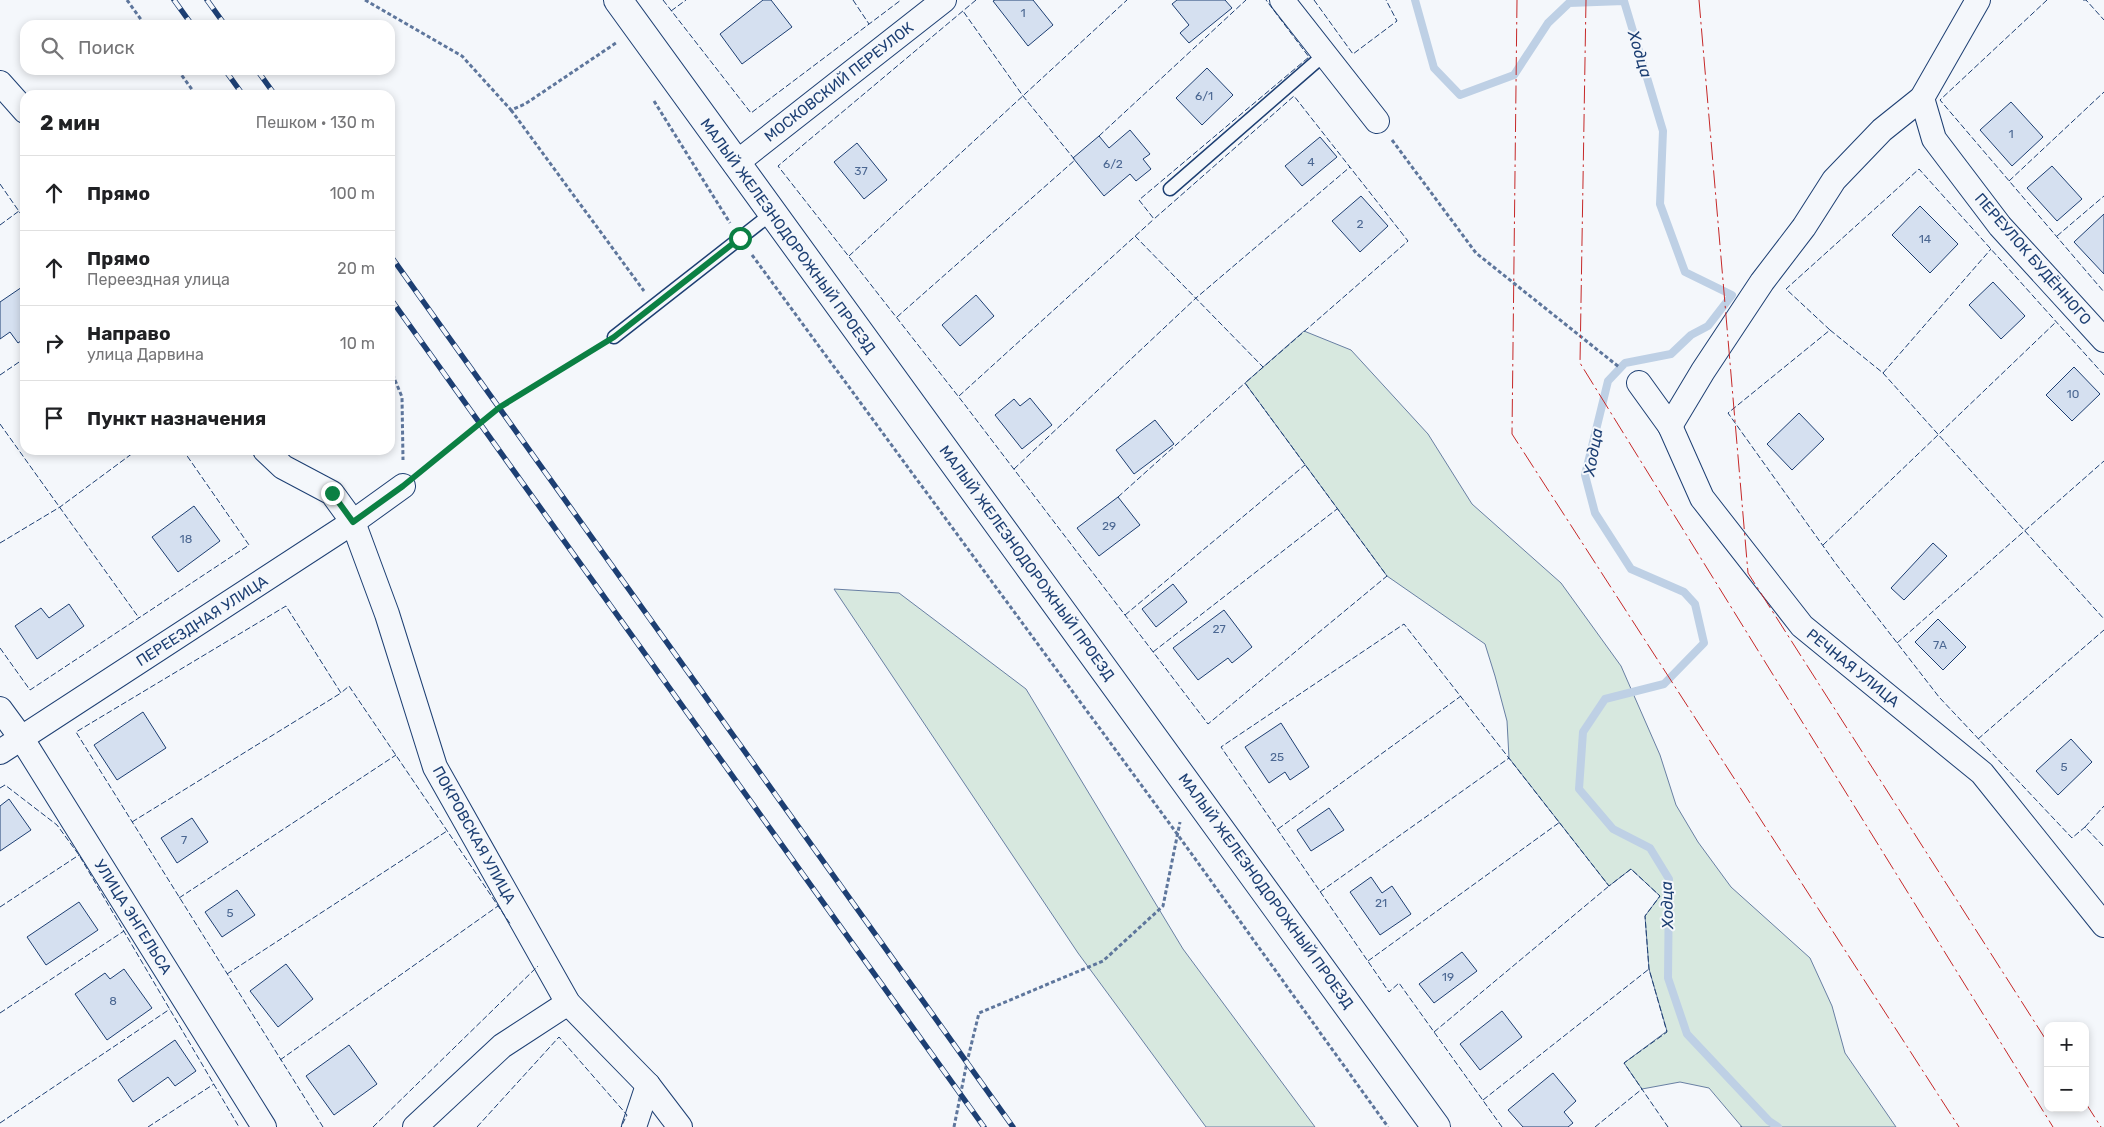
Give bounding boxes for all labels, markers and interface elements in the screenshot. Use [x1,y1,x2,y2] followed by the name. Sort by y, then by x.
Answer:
[1020,6,1026,20] house number: 1
[761,18,917,146] street label: МОСКОВСКИЙ ПЕРЕУЛОК
[20,20,395,75] search box
[1624,27,1656,80] water label: Ходца
[38,34,66,62] icon: search
[78,36,135,59] text: Поиск
[1195,89,1213,103] house number: 6/1
[40,110,100,135] text: 2 мин
[256,113,375,132] text: Пешком · 130 m
[697,115,880,357] street label: МАЛЫЙ ЖЕЛЕЗНОДОРОЖНЫЙ ПРОЕЗД
[2008,127,2014,141] house number: 1
[1307,155,1315,169] house number: 4
[1103,157,1123,171] house number: 6/2
[854,164,868,178] house number: 37
[40,179,68,207] icon: ahead
[87,182,150,205] text: Прямо
[330,184,375,203] text: 100 m
[1971,190,2095,328] street label: ПЕРЕУЛОК БУДЁННОГО
[1356,217,1364,231] house number: 2
[729,227,752,250] route start
[1919,232,1932,246] house number: 14
[87,247,150,270] text: Прямо
[40,254,68,282] icon: ahead
[337,259,375,278] text: 20 m
[87,270,230,289] text: Переездная улица
[87,322,171,345] text: Направо
[40,329,68,357] icon: right
[340,334,375,353] text: 10 m
[87,345,204,364] text: улица Дарвина
[2067,387,2079,401] house number: 10
[40,404,68,432] icon: arrive
[87,407,266,430] text: Пункт назначения
[1579,427,1607,478] water label: Ходца
[936,442,1119,684] street label: МАЛЫЙ ЖЕЛЕЗНОДОРОЖНЫЙ ПРОЕЗД
[321,482,344,505] route end
[1102,519,1116,533] house number: 29
[180,532,192,546] house number: 18
[133,572,271,670] street label: ПЕРЕЕЗДНАЯ УЛИЦА
[1212,622,1226,636] house number: 27
[1803,625,1903,711] street label: РЕЧНАЯ УЛИЦА
[1933,638,1947,652] house number: 7А
[1270,750,1284,764] house number: 25
[2060,760,2068,774] house number: 5
[429,763,519,907] street label: ПОКРОВСКАЯ УЛИЦА
[1175,770,1358,1012] street label: МАЛЫЙ ЖЕЛЕЗНОДОРОЖНЫЙ ПРОЕЗД
[181,833,187,847] house number: 7
[90,856,176,978] street label: УЛИЦА ЭНГЕЛЬСА
[1657,881,1677,930] water label: Ходца
[1375,896,1387,910] house number: 21
[226,906,234,920] house number: 5
[1442,970,1454,984] house number: 19
[109,994,117,1008] house number: 8
[2044,1022,2089,1112] map controls
[2044,1022,2089,1067] button: +
[2044,1067,2089,1112] button: −

